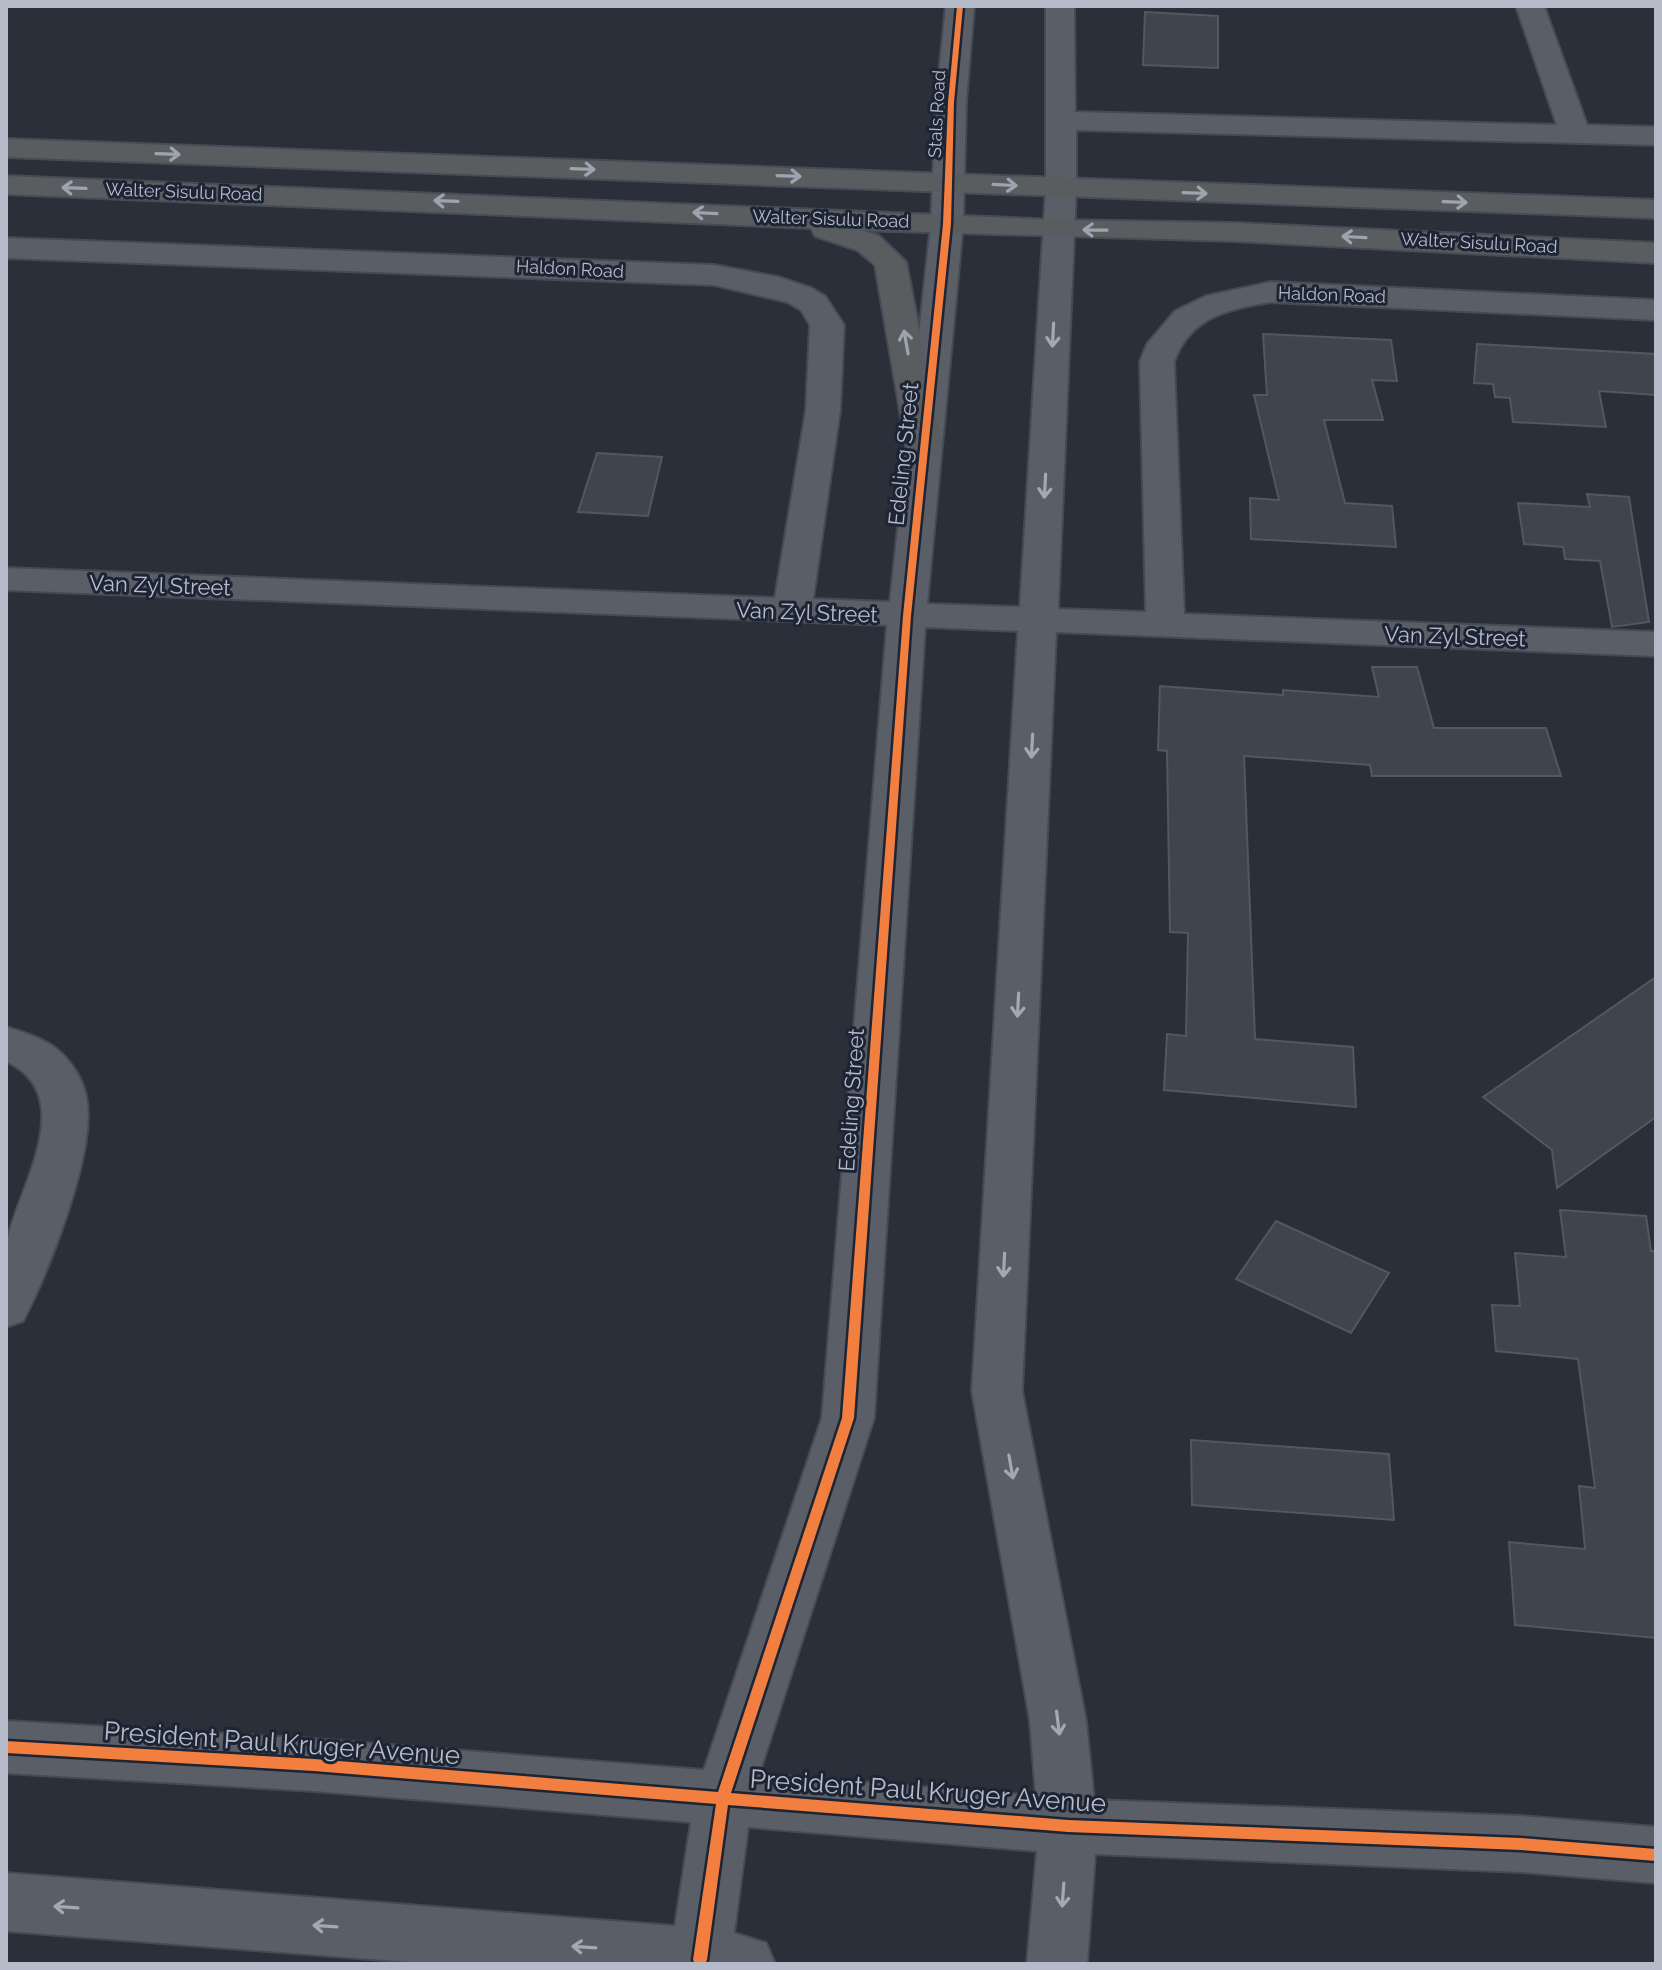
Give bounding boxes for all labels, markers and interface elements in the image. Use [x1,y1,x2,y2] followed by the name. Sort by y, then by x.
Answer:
[924,70,949,158] street label: Stals Road
[154,146,181,161] one-way arrow
[569,162,596,177] one-way arrow
[776,169,802,184] one-way arrow
[105,178,263,205] street label: Walter Sisulu Road
[991,178,1018,193] one-way arrow
[61,180,88,195] one-way arrow
[1181,185,1208,200] one-way arrow
[433,194,460,209] one-way arrow
[1441,194,1468,209] one-way arrow
[752,205,910,232] street label: Walter Sisulu Road
[692,206,719,221] one-way arrow
[1082,222,1109,238] one-way arrow
[1400,228,1558,257] street label: Walter Sisulu Road
[1341,230,1368,245] one-way arrow
[516,255,625,282] street label: Haldon Road
[1278,282,1386,307] street label: Haldon Road
[1045,321,1060,348] one-way arrow
[898,329,913,355] one-way arrow
[883,381,923,527] street label: Edeling Street
[1038,472,1053,499] one-way arrow
[89,570,232,600] street label: Van Zyl Street
[736,597,879,627] street label: Van Zyl Street
[1384,621,1527,651] street label: Van Zyl Street
[1024,732,1039,759] one-way arrow
[1010,991,1025,1018] one-way arrow
[833,1027,869,1172] street label: Edeling Street
[996,1251,1011,1278] one-way arrow
[1005,1454,1020,1480] one-way arrow
[1051,1710,1066,1735] one-way arrow
[103,1716,461,1770] street label: President Paul Kruger Avenue
[749,1764,1107,1818] street label: President Paul Kruger Avenue
[1055,1881,1070,1908] one-way arrow
[53,1899,80,1914] one-way arrow
[312,1918,339,1933] one-way arrow
[571,1939,598,1954] one-way arrow

